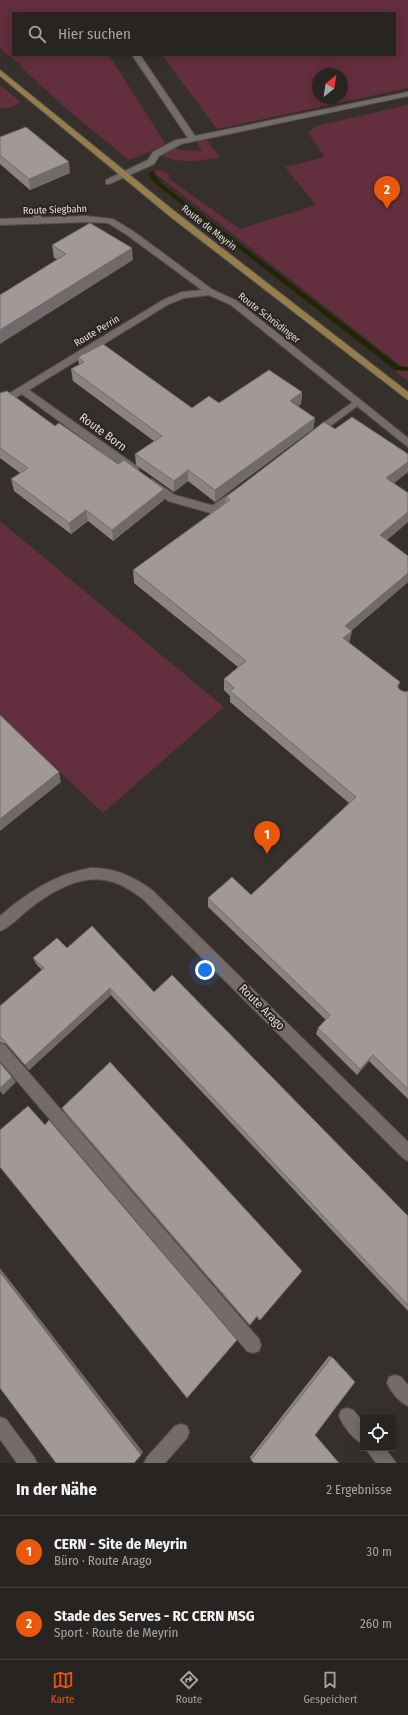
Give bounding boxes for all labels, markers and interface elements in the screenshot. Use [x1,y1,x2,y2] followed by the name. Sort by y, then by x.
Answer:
[12,12,396,56] search box
[26,23,48,45] icon: search
[58,25,131,43] text: Hier suchen
[312,68,348,104] north arrow
[374,176,400,209] pin: 2
[23,203,87,217] street label: Route Siegbahn
[179,203,239,253] street label: Route de Meyrin
[236,290,303,346] street label: Route Schrödinger
[72,313,122,349] street label: Route Perrin
[77,410,129,454] street label: Route Born
[254,821,280,854] pin: 1
[195,960,215,980] your location
[236,981,288,1033] street label: Route Arago
[360,1415,396,1451] map controls
[360,1415,396,1451] button: locate
[16,1479,97,1500] text: In der Nähe
[326,1482,392,1497] text: 2 Ergebnisse
[54,1535,187,1553] text: CERN - Site de Meyrin
[26,1544,32,1559] text: 1
[366,1544,392,1559] text: 30 m
[54,1553,152,1568] text: Büro · Route Arago
[54,1607,255,1625] text: Stade des Serves - RC CERN MSG
[26,1616,32,1631] text: 2
[360,1616,392,1631] text: 260 m
[54,1625,178,1640] text: Sport · Route de Meyrin
[51,1669,75,1706] tab: Karte
[176,1669,202,1706] tab: Route
[303,1669,357,1706] tab: Gespeichert

